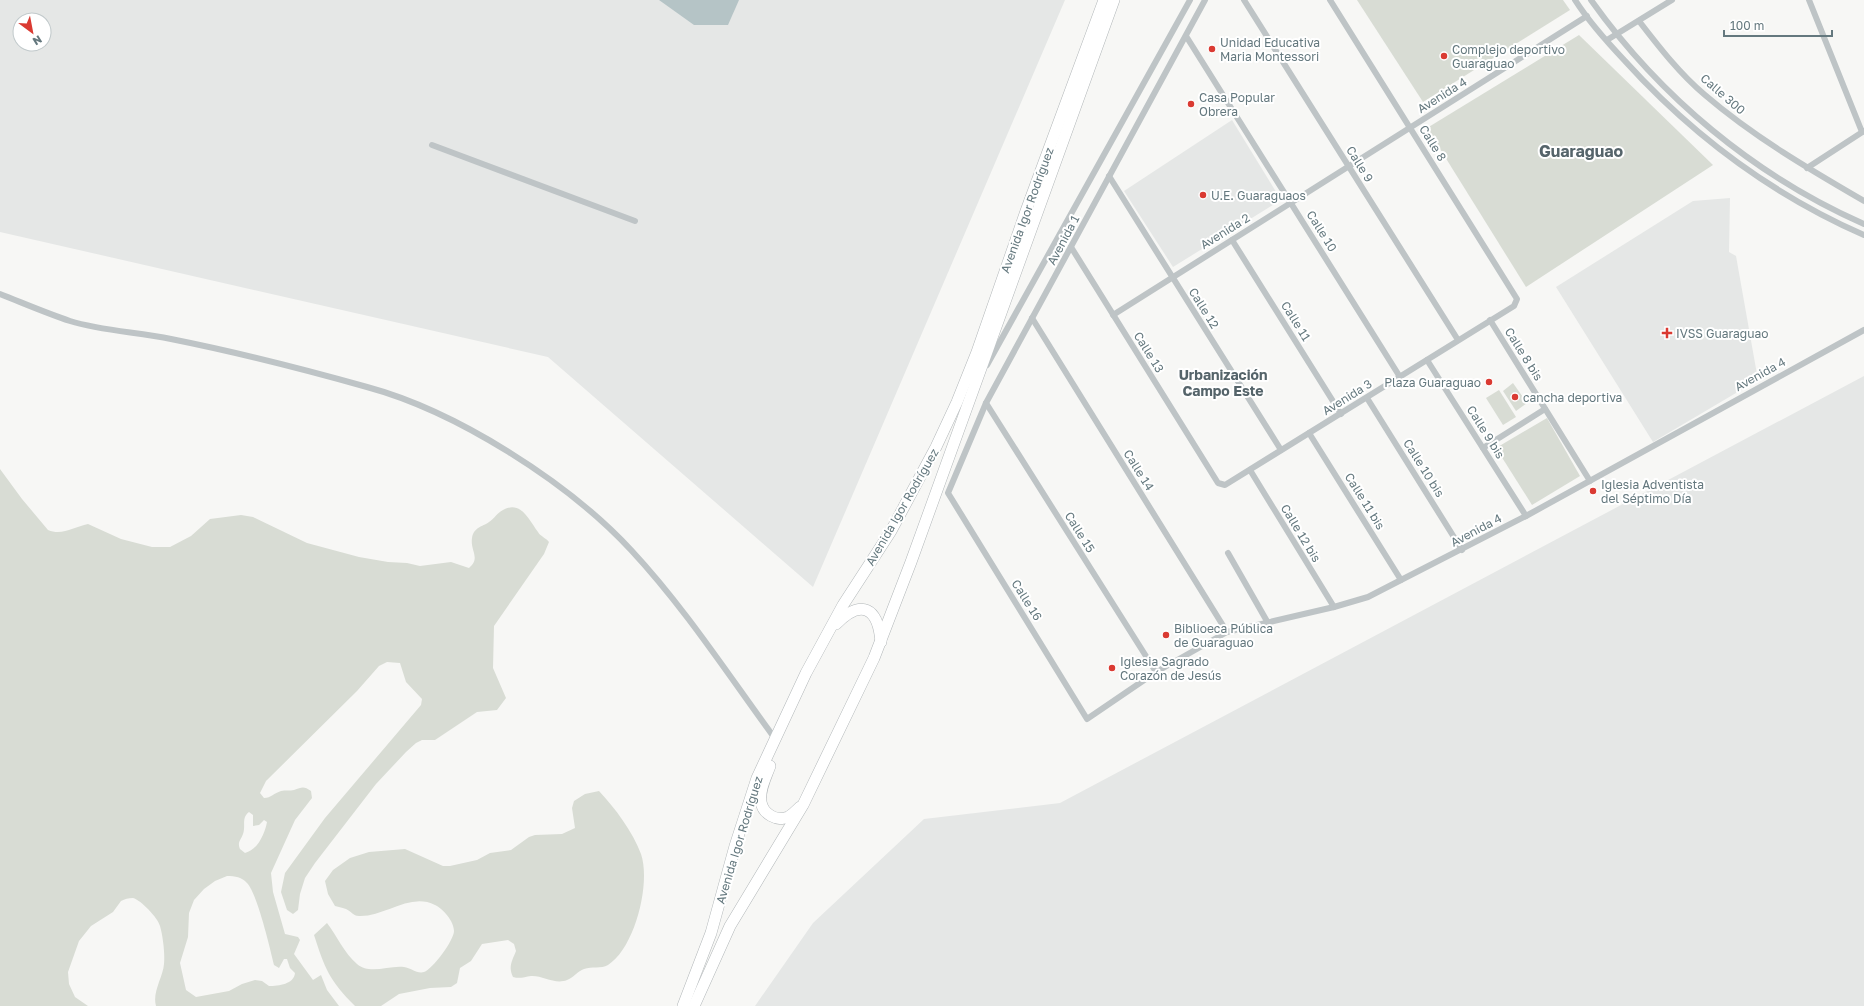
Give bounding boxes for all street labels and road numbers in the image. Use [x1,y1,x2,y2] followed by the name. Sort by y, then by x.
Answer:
[1698,71,1748,117] street label: Calle 300
[1414,74,1470,116] street label: Avenida 4
[1416,122,1450,164] street label: Calle 8
[1343,143,1377,185] street label: Calle 9
[997,145,1057,275] street label: Avenida Igor Rodríguez
[1304,208,1340,254] street label: Calle 10
[1197,210,1253,252] street label: Avenida 2
[1044,212,1082,268] street label: Avenida 1
[1186,285,1222,331] street label: Calle 12
[1278,298,1314,344] street label: Calle 11
[1502,325,1546,383] street label: Calle 8 bis
[1131,329,1167,375] street label: Calle 13
[1732,354,1788,394] street label: Avenida 4
[1319,376,1375,418] street label: Avenida 3
[1464,403,1508,461] street label: Calle 9 bis
[1400,436,1448,500] street label: Calle 10 bis
[862,446,942,568] street label: Avenida Igor Rodríguez
[1121,447,1157,493] street label: Calle 14
[1342,470,1388,532] street label: Calle 11 bis
[1278,501,1324,565] street label: Calle 12 bis
[1062,509,1098,555] street label: Calle 15
[1448,510,1504,550] street label: Avenida 4
[1009,577,1045,623] street label: Calle 16
[712,774,766,906] street label: Avenida Igor Rodríguez

